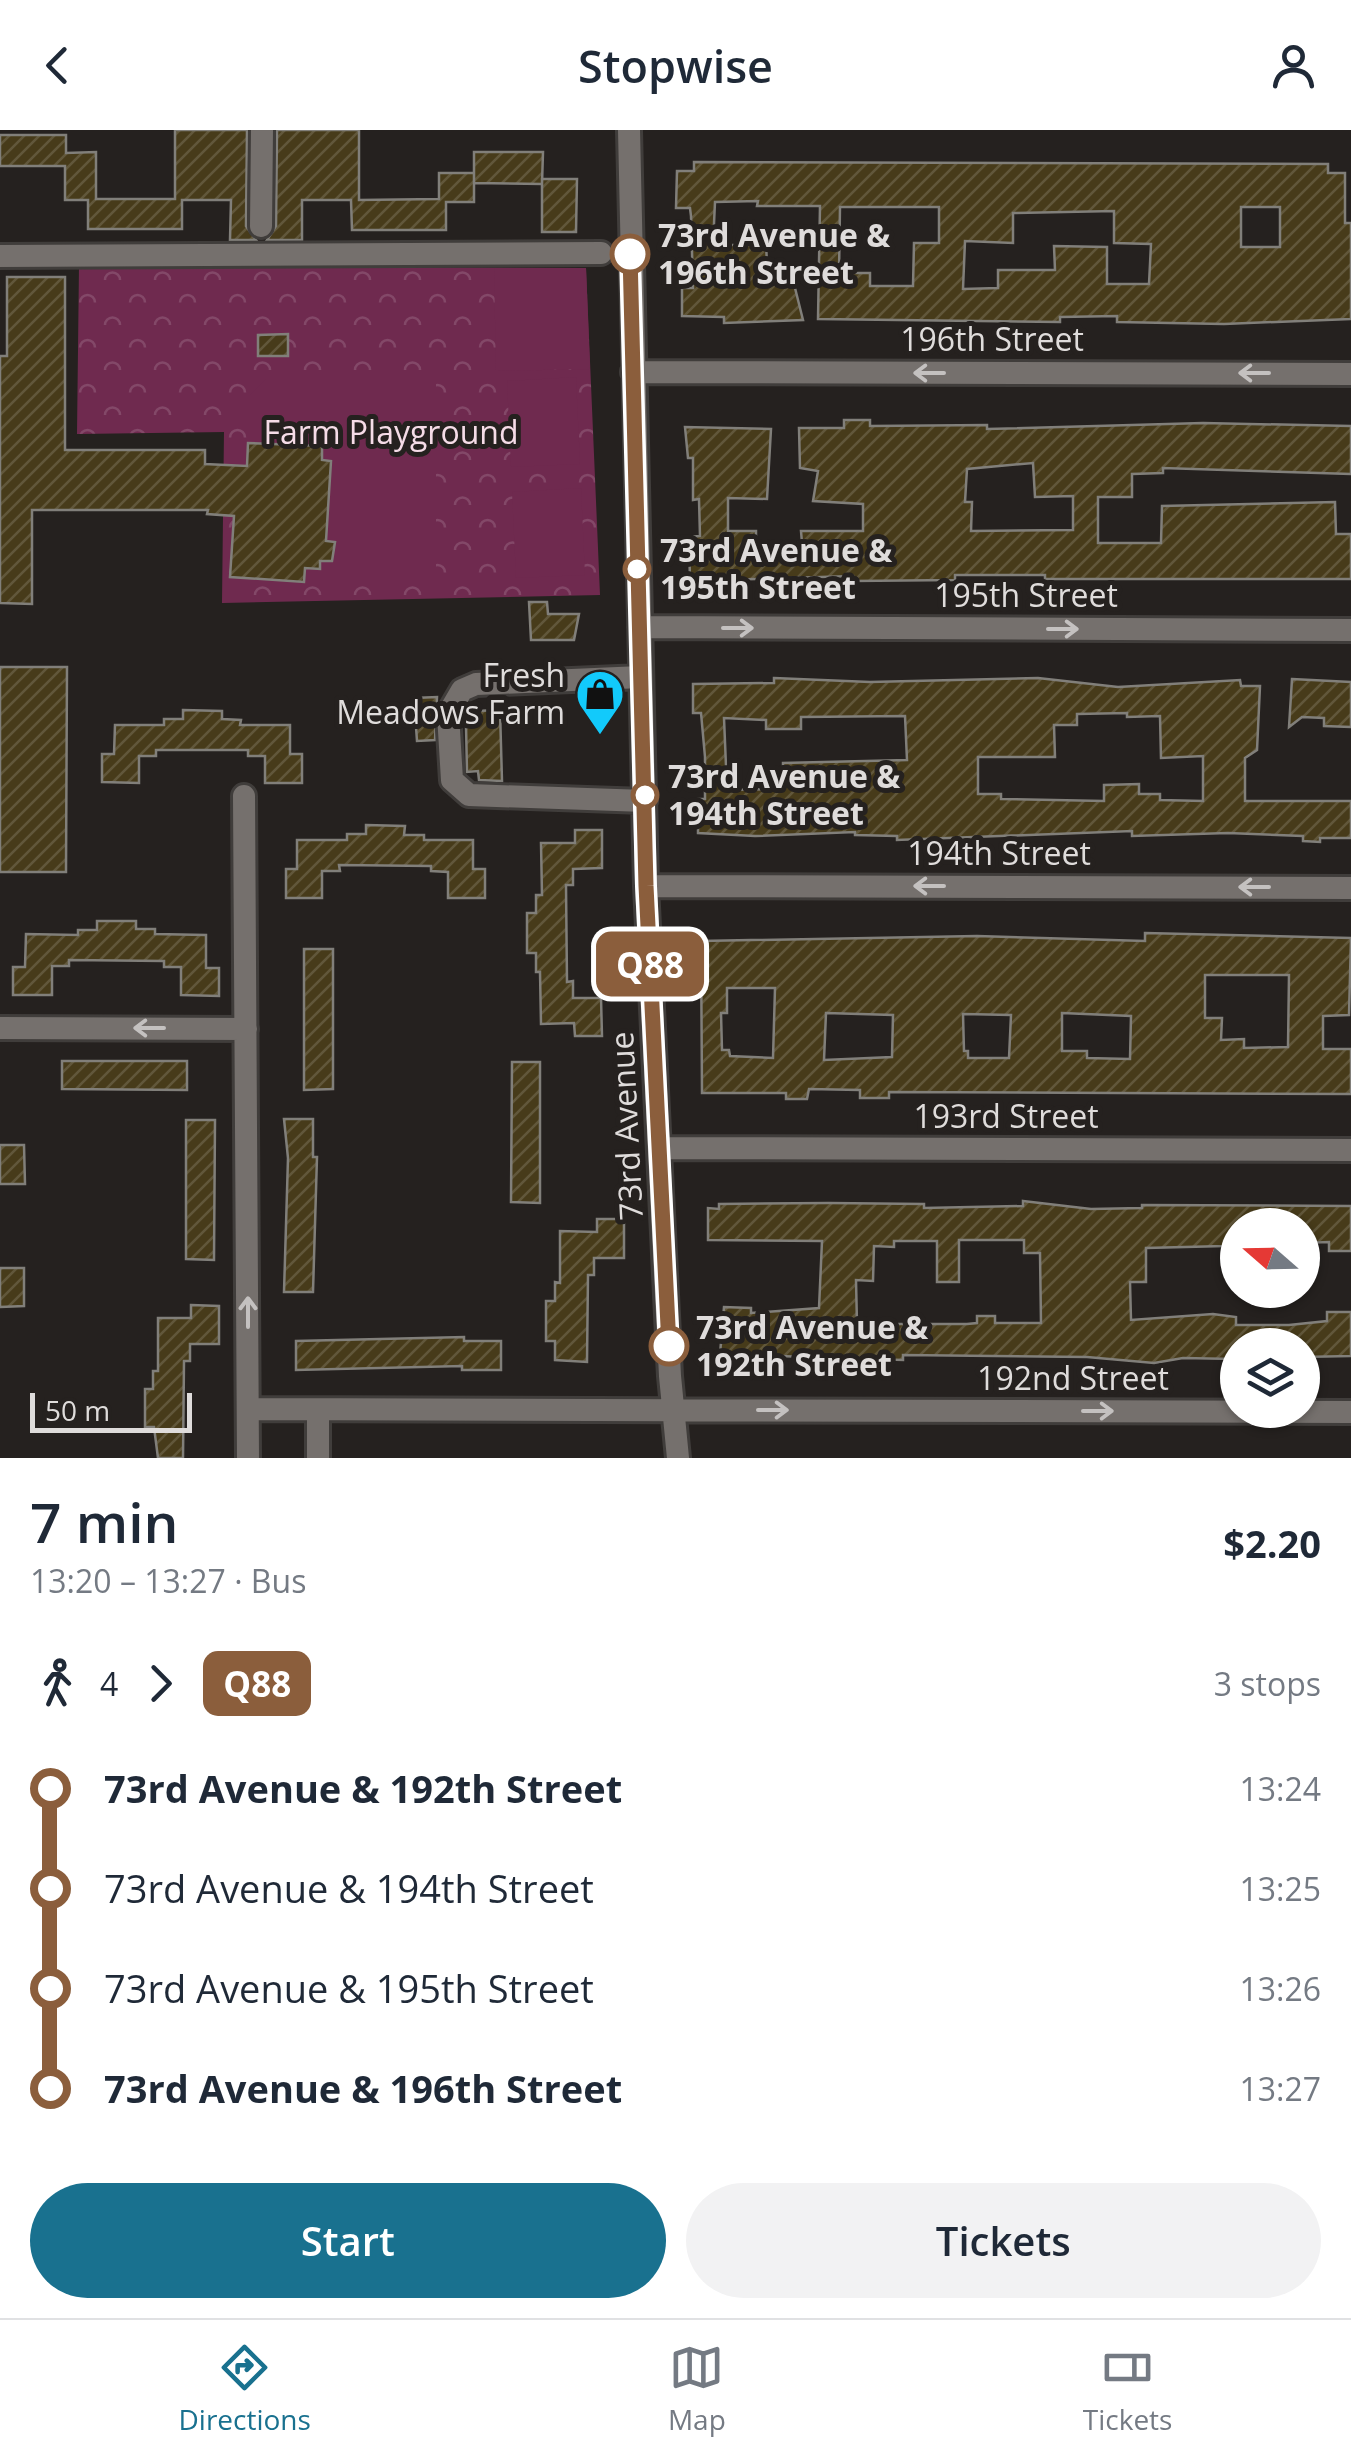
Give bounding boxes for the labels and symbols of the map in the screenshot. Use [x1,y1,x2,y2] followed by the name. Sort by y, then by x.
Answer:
[658,213,890,293] place label: 73rd Avenue & 196th Street
[611,235,649,273] marker: 73rd Avenue & 196th Street
[900,317,1084,360] street label: 196th Street
[913,363,945,382] one-way arrow
[1238,364,1270,382] one-way arrow
[264,410,518,453] park label: Farm Playground
[660,528,892,608] place label: 73rd Avenue & 195th Street
[624,556,650,582] marker: 73rd Avenue & 195th Street
[934,573,1118,616] street label: 195th Street
[720,618,753,638] one-way arrow
[1046,620,1078,638] one-way arrow
[336,653,565,733] place label: Fresh Meadows Farm
[574,668,626,736] shop icon: Fresh Meadows Farm
[668,754,900,834] place label: 73rd Avenue & 194th Street
[632,782,658,808] marker: 73rd Avenue & 194th Street
[907,831,1091,874] street label: 194th Street
[913,876,946,896] one-way arrow
[1238,878,1270,896] one-way arrow
[592,932,708,996] line badge: Q88
[133,1018,166,1038] one-way arrow
[599,1031,652,1222] street label: 73rd Avenue
[913,1094,1099,1137] street label: 193rd Street
[1220,1208,1320,1308] north arrow
[238,1296,257,1328] one-way arrow
[696,1305,928,1385] place label: 73rd Avenue & 192th Street
[650,1327,688,1365] marker: 73rd Avenue & 192th Street
[977,1356,1169,1399] street label: 192nd Street
[30,1388,192,1432] scale bar
[756,1400,788,1420] one-way arrow
[1080,1402,1113,1420] one-way arrow

